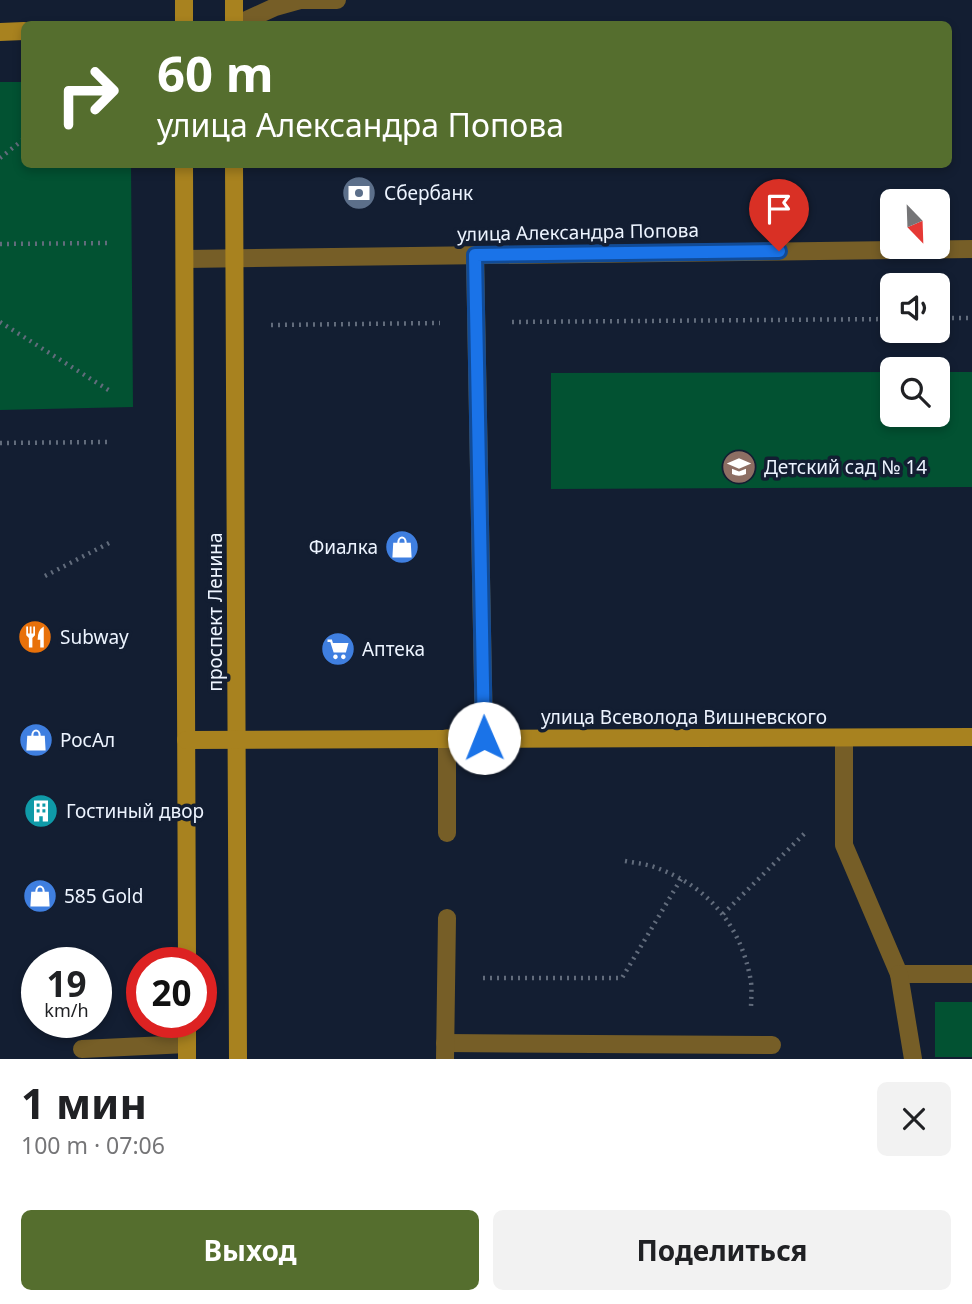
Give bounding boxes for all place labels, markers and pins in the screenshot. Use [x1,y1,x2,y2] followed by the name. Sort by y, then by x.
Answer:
[340,174,378,212] bank icon: Сбербанк
[749,179,809,251] pin
[384,180,473,206] place label: Сбербанк
[720,448,758,486] school or university icon: Детский сад № 14
[764,454,927,480] place label: Детский сад № 14
[383,528,421,566] shop icon: Фиалка
[309,534,378,560] place label: Фиалка
[16,618,54,656] restaurant icon: Subway
[60,624,129,650] place label: Subway
[319,630,357,668] supermarket icon: Аптека
[362,636,425,662] place label: Аптека
[17,721,55,759] shop icon: РосАл
[60,727,115,753] place label: РосАл
[22,792,60,830] building icon: Гостиный двор
[66,798,204,824] place label: Гостиный двор
[21,877,59,915] shop icon: 585 Gold
[64,883,143,909] place label: 585 Gold

